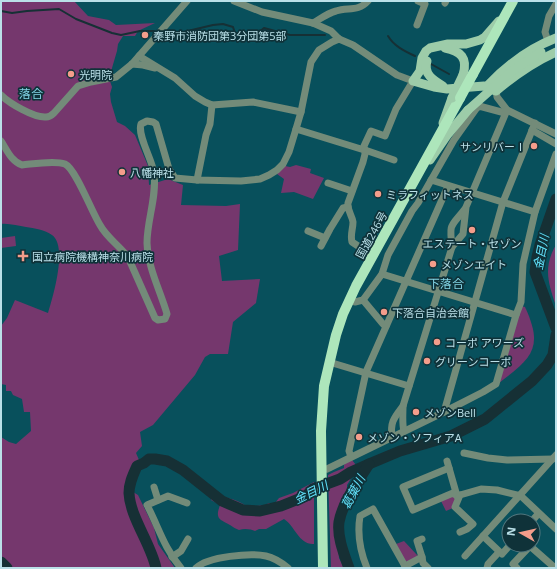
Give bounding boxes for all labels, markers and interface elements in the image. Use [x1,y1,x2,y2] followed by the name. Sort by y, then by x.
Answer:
[153,28,287,43] place label: 秦野市消防団第3分団第5部
[140,30,150,40] marker: 秦野市消防団第3分団第5部
[79,67,112,82] place label: 光明院
[66,69,76,79] marker: 光明院
[19,85,43,102] district label: 落合
[460,139,526,154] place label: サンリバーⅠ
[529,141,539,151] marker: サンリバーⅠ
[130,165,174,180] place label: 八幡神社
[117,167,127,177] marker: 八幡神社
[386,187,474,202] place label: ミラフィットネス
[373,189,383,199] marker: ミラフィットネス
[352,209,390,261] street label: 国道246号
[467,225,477,235] marker: エステート・セゾン
[529,231,553,271] water label: 金目川
[423,236,522,251] place label: エステート・セゾン
[32,249,153,264] place label: 国立病院機構神奈川病院
[17,250,29,262] marker: 国立病院機構神奈川病院
[441,257,507,272] place label: メゾンエイト
[428,259,438,269] marker: メゾンエイト
[428,275,464,292] district label: 下落合
[392,305,469,320] place label: 下落合自治会館
[379,307,389,317] marker: 下落合自治会館
[445,335,524,350] place label: コーポ アワーズ
[432,337,442,347] marker: コーポ アワーズ
[435,354,511,369] place label: グリーンコーポ
[422,356,432,366] marker: グリーンコーポ
[424,405,476,420] place label: メゾンBell
[411,407,421,417] marker: メゾンBell
[367,430,462,445] place label: メゾン・ソフィアA
[354,432,364,442] marker: メゾン・ソフィアA
[337,470,370,512] water label: 葛葉川
[291,476,333,508] water label: 金目川
[501,513,541,553] north arrow
[503,526,519,537] text: N

